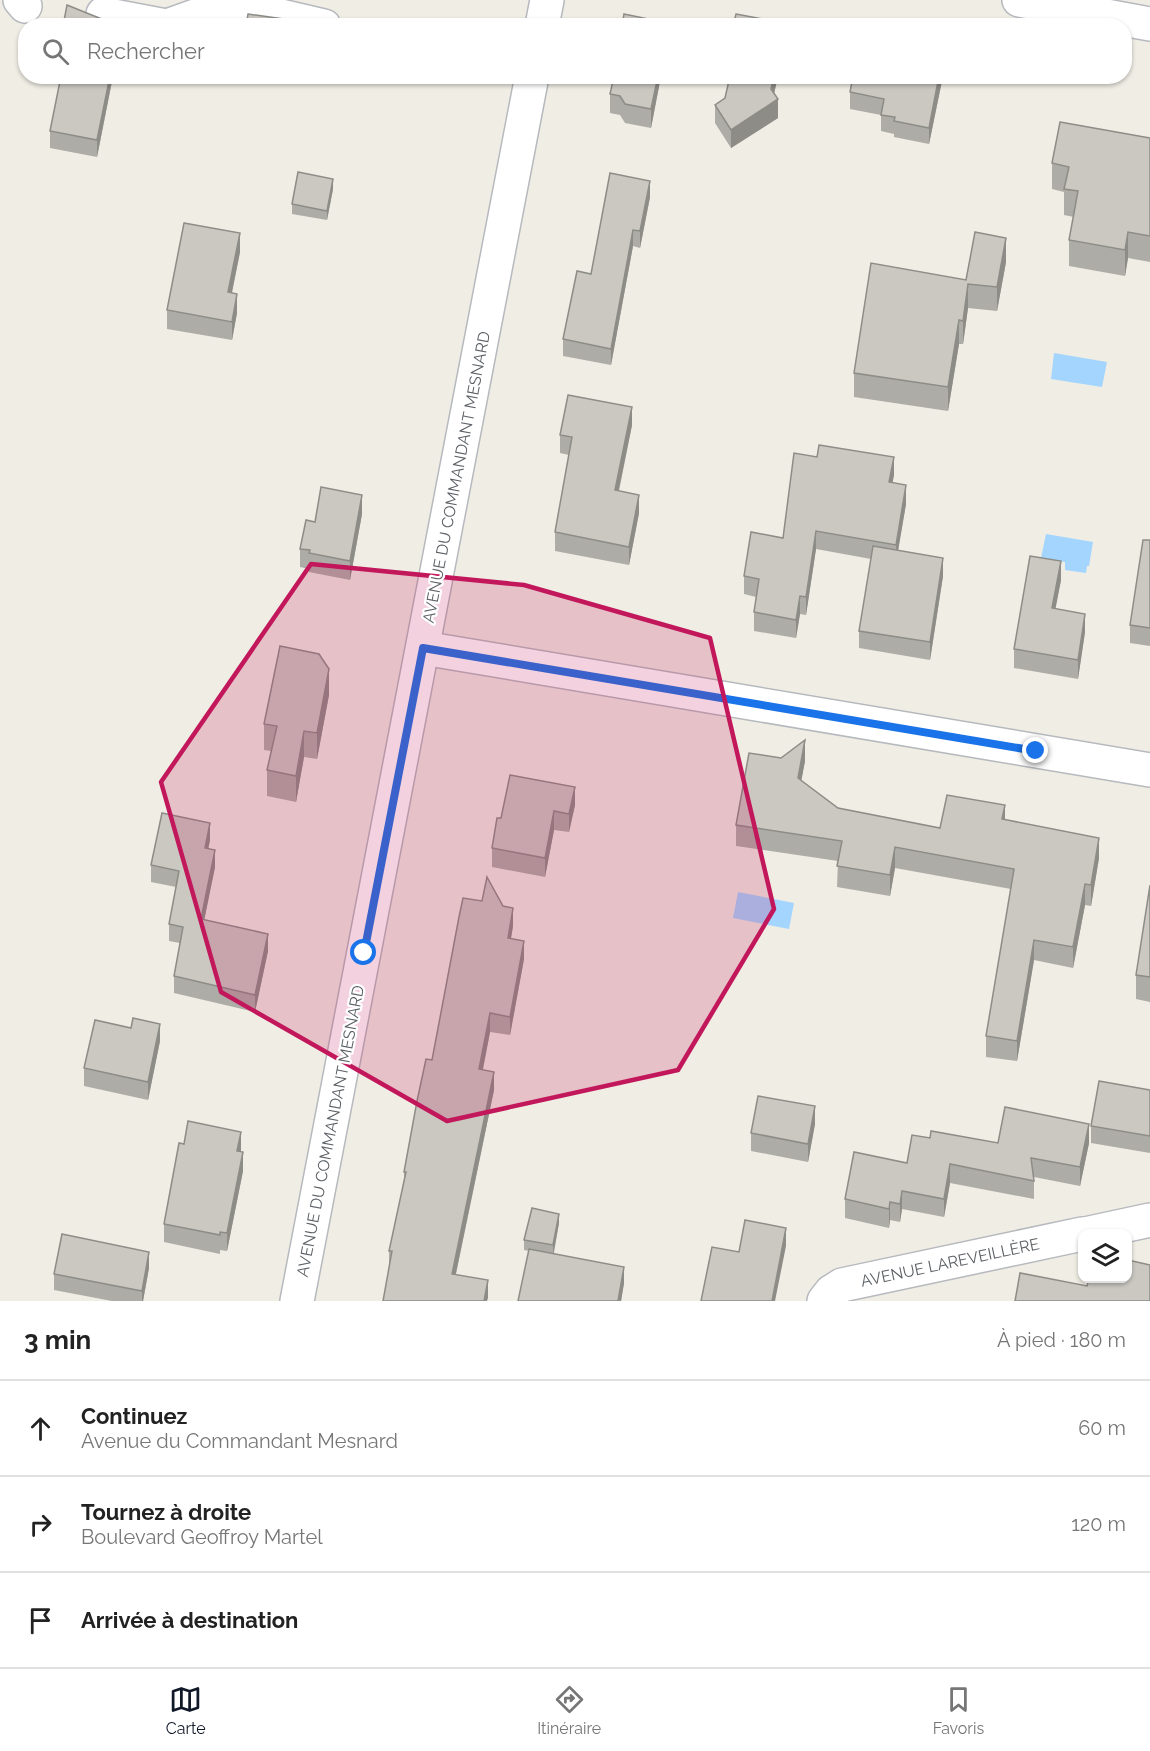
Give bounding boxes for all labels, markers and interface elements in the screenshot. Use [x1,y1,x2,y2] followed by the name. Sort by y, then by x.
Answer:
[18,18,1132,84] search box
[39,35,72,68] icon: search
[87,38,205,64] text: Rechercher
[419,330,494,624] street label: AVENUE DU COMMANDANT MESNARD
[1022,737,1048,763] route end
[350,939,376,965] route start
[293,984,368,1278] street label: AVENUE DU COMMANDANT MESNARD
[1078,1229,1132,1283] map controls
[1078,1229,1132,1283] button: layers
[859,1233,1041,1291] street label: AVENUE LAREVEILLÈRE
[24,1325,91,1355] text: 3 min
[997,1328,1126,1352] text: À pied · 180 m
[81,1403,187,1429] text: Continuez
[24,1412,57,1445] icon: ahead
[1078,1416,1126,1440] text: 60 m
[81,1429,398,1453] text: Avenue du Commandant Mesnard
[81,1499,251,1525] text: Tournez à droite
[24,1508,57,1541] icon: right
[1071,1512,1126,1536] text: 120 m
[81,1525,323,1549] text: Boulevard Geoffroy Martel
[24,1604,57,1637] icon: arrive
[81,1607,298,1633] text: Arrivée à destination
[166,1683,206,1738] tab: Carte
[537,1683,601,1738] tab: Itinéraire
[933,1683,984,1738] tab: Favoris

